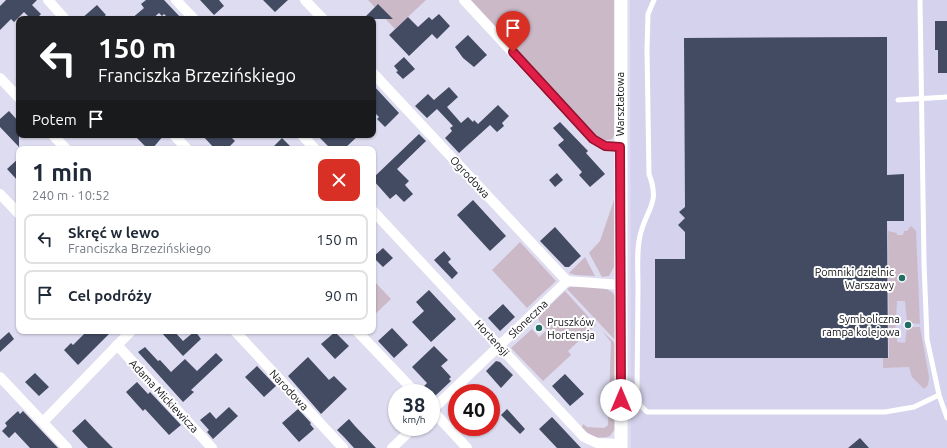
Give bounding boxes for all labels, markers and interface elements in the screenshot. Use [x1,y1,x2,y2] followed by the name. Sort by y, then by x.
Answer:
[496,11,530,52] pin
[502,17,524,39] icon: arrive
[32,32,84,84] icon: left
[98,32,176,63] text: 150 m
[98,65,296,85] text: Franciszka Brzezińskiego
[614,72,626,136] street label: Warsztatowa
[85,108,107,130] icon: arrive
[32,111,77,128] text: Potem
[448,154,492,200] street label: Ogrodowa
[32,159,93,186] text: 1 min
[318,159,360,201] button: close
[32,188,110,202] text: 240 m · 10:52
[68,224,160,241] text: Skręć w lewo
[34,228,56,250] icon: left
[316,231,358,248] text: 150 m
[68,241,211,255] text: Franciszka Brzezińskiego
[815,266,895,291] place label: Pomniki dzielnic Warszawy
[897,273,907,283] marker: Pomniki dzielnic Warszawy
[34,284,56,306] icon: arrive
[68,287,152,304] text: Cel podróży
[325,287,358,304] text: 90 m
[506,297,550,341] street label: Słoneczna
[822,313,900,338] place label: Symboliczna rampa kolejowa
[547,316,595,341] place label: Pruszków Hortensja
[472,317,512,359] street label: Hortensji
[903,320,913,330] marker: Symboliczna rampa kolejowa
[534,323,544,333] marker: Pruszków Hortensja
[127,357,201,435] street label: Adama Mickiewicza
[267,367,311,413] street label: Narodowa
[600,379,642,421] position arrow
[448,384,500,436] speed limit sign: 40
[403,393,425,416] text: 38
[402,414,426,425] text: km/h

